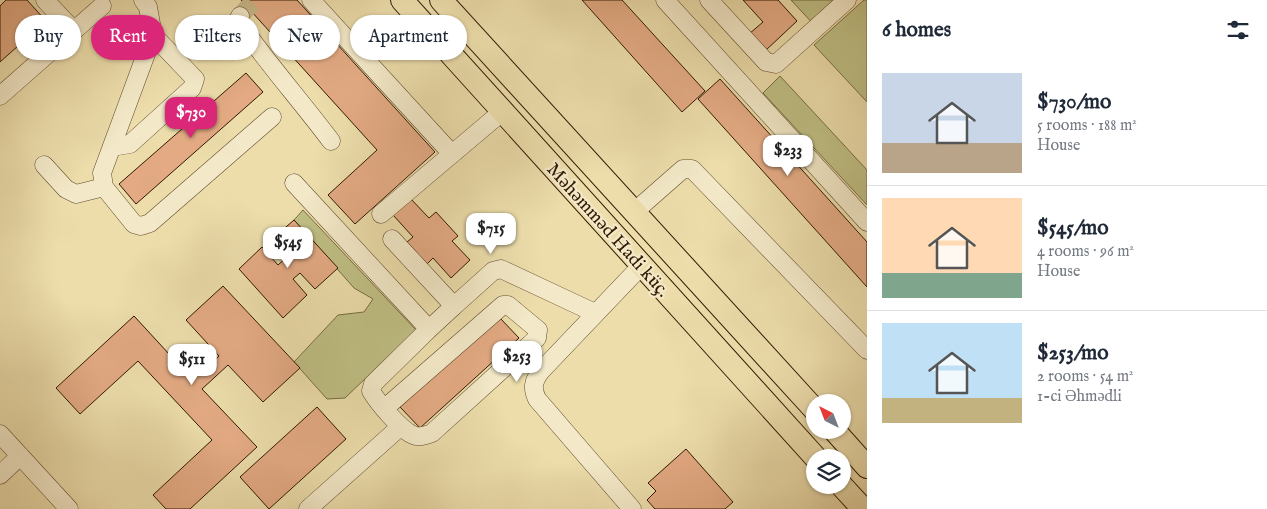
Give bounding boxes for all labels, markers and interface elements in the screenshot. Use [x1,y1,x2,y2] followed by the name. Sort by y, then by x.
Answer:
[15,15,81,60] chip: Buy
[91,15,165,60] chip: Rent
[175,15,259,60] chip: Filters
[269,15,340,60] chip: New
[350,15,467,60] chip: Apartment
[1224,16,1252,44] icon: filters
[882,17,951,44] text: 6 homes
[1037,89,1111,116] text: $730/mo
[922,93,982,153] icon: home
[161,96,221,139] pin: $730
[176,103,206,123] text: $730
[1037,116,1137,136] text: 5 rooms · 188 m²
[758,134,818,177] pin: $233
[1037,136,1080,156] text: House
[774,141,802,161] text: $233
[541,158,674,303] street label: Məhəmməd Hadi küç.
[461,212,521,255] pin: $715
[1037,215,1109,242] text: $545/mo
[922,218,982,278] icon: home
[477,219,505,239] text: $715
[258,226,318,269] pin: $545
[274,233,302,253] text: $545
[1037,242,1134,262] text: 4 rooms · 96 m²
[1037,262,1080,282] text: House
[487,340,547,383] pin: $253
[1037,340,1109,367] text: $253/mo
[922,343,982,403] icon: home
[162,344,222,386] pin: $511
[503,347,531,367] text: $253
[179,350,205,370] text: $511
[1037,367,1134,387] text: 2 rooms · 54 m²
[1037,387,1122,407] text: 1-ci Əhmədli
[806,394,851,439] north arrow
[806,394,851,494] map controls
[806,449,851,494] button: layers

